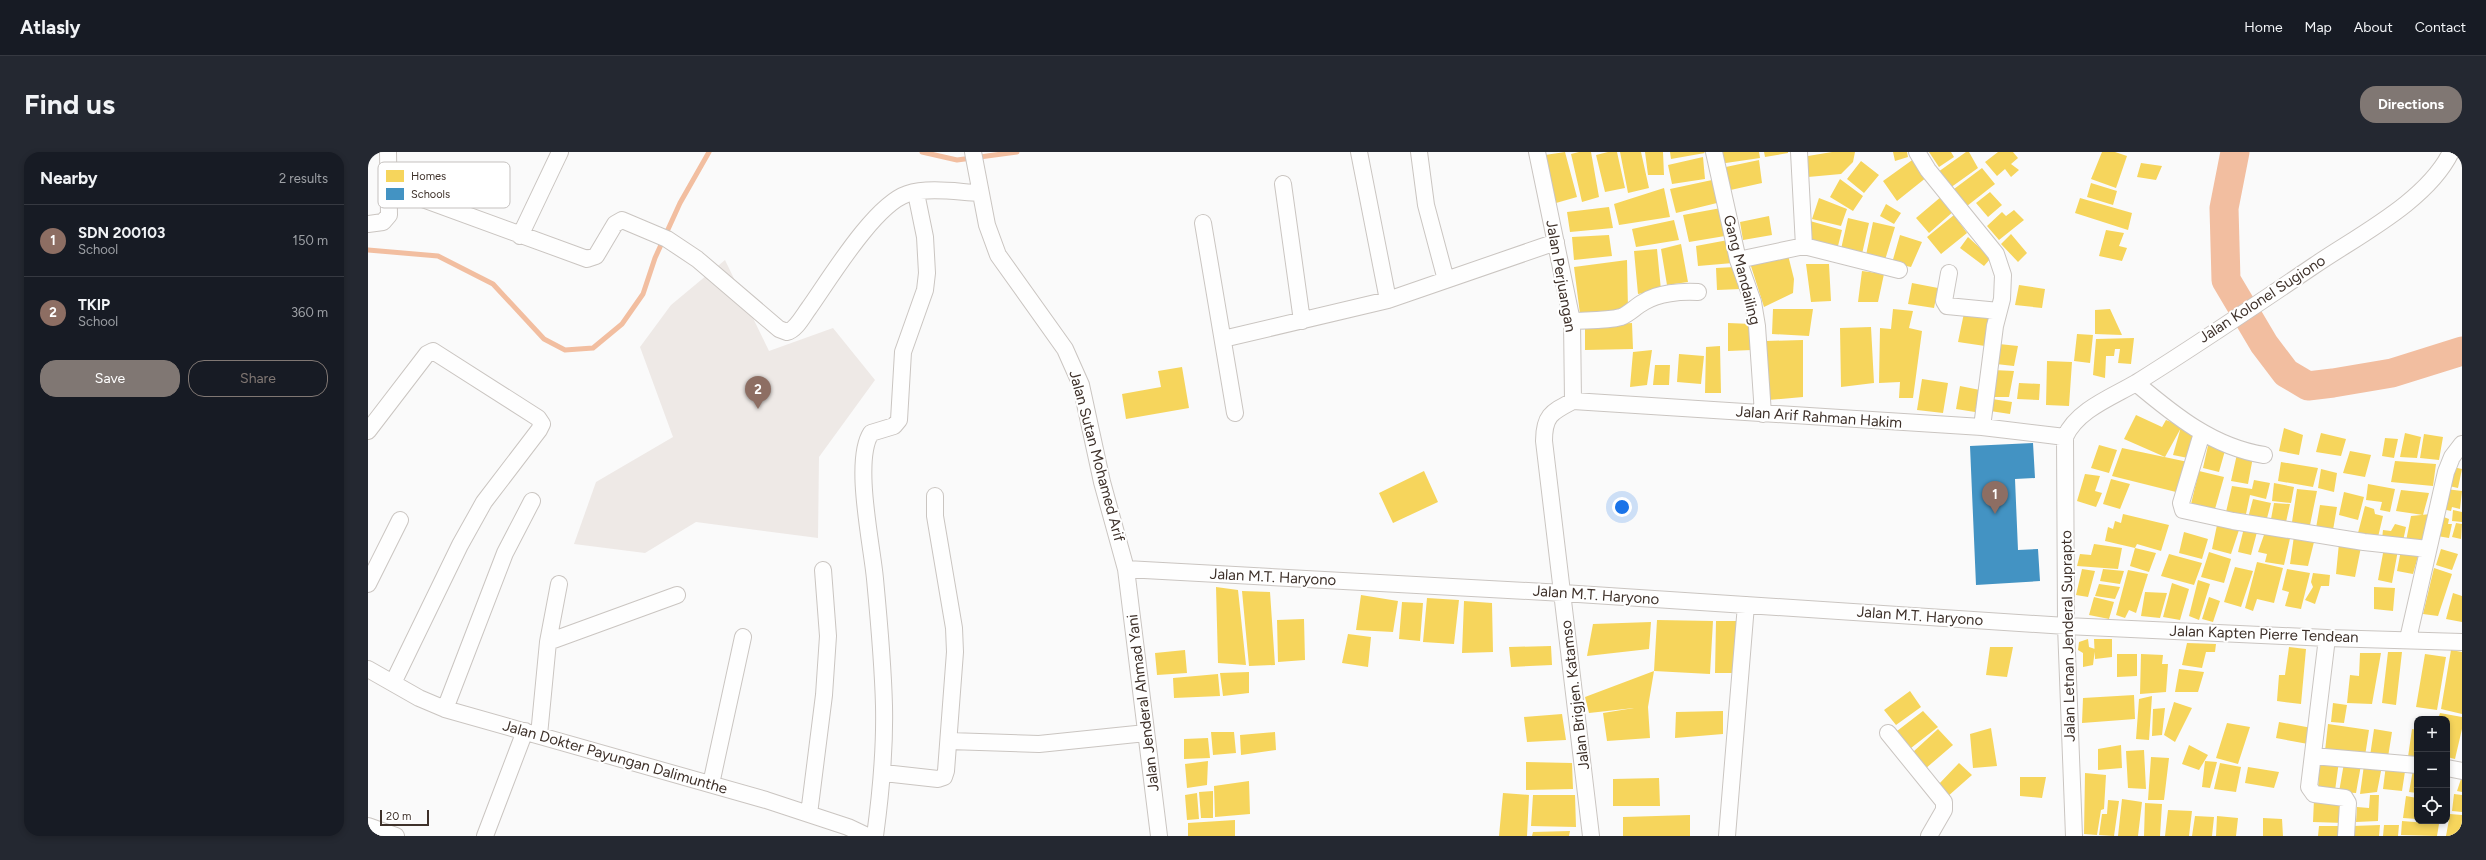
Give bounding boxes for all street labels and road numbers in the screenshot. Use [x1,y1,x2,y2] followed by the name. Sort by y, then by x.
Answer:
[1720,213,1764,327] street label: Gang Mandailing
[1542,219,1580,333] street label: Jalan Perjuangan
[2195,251,2329,347] street label: Jalan Kolonel Sugiono
[1065,368,1129,544] street label: Jalan Sutan Mohamed Arif
[1735,402,1903,432] street label: Jalan Arif Rahman Hakim
[2057,530,2079,742] street label: Jalan Letnan Jenderal Suprapto
[1209,565,1337,589] street label: Jalan M.T. Haryono
[1532,582,1660,608] street label: Jalan M.T. Haryono
[1856,603,1984,629] street label: Jalan M.T. Haryono
[1123,613,1163,793] street label: Jalan Jenderal Ahmad Yani
[1557,619,1593,771] street label: Jalan Brigjen. Katamso
[2169,622,2359,646] street label: Jalan Kapten Pierre Tendean
[501,716,729,798] street label: Jalan Dokter Payungan Dalimunthe

